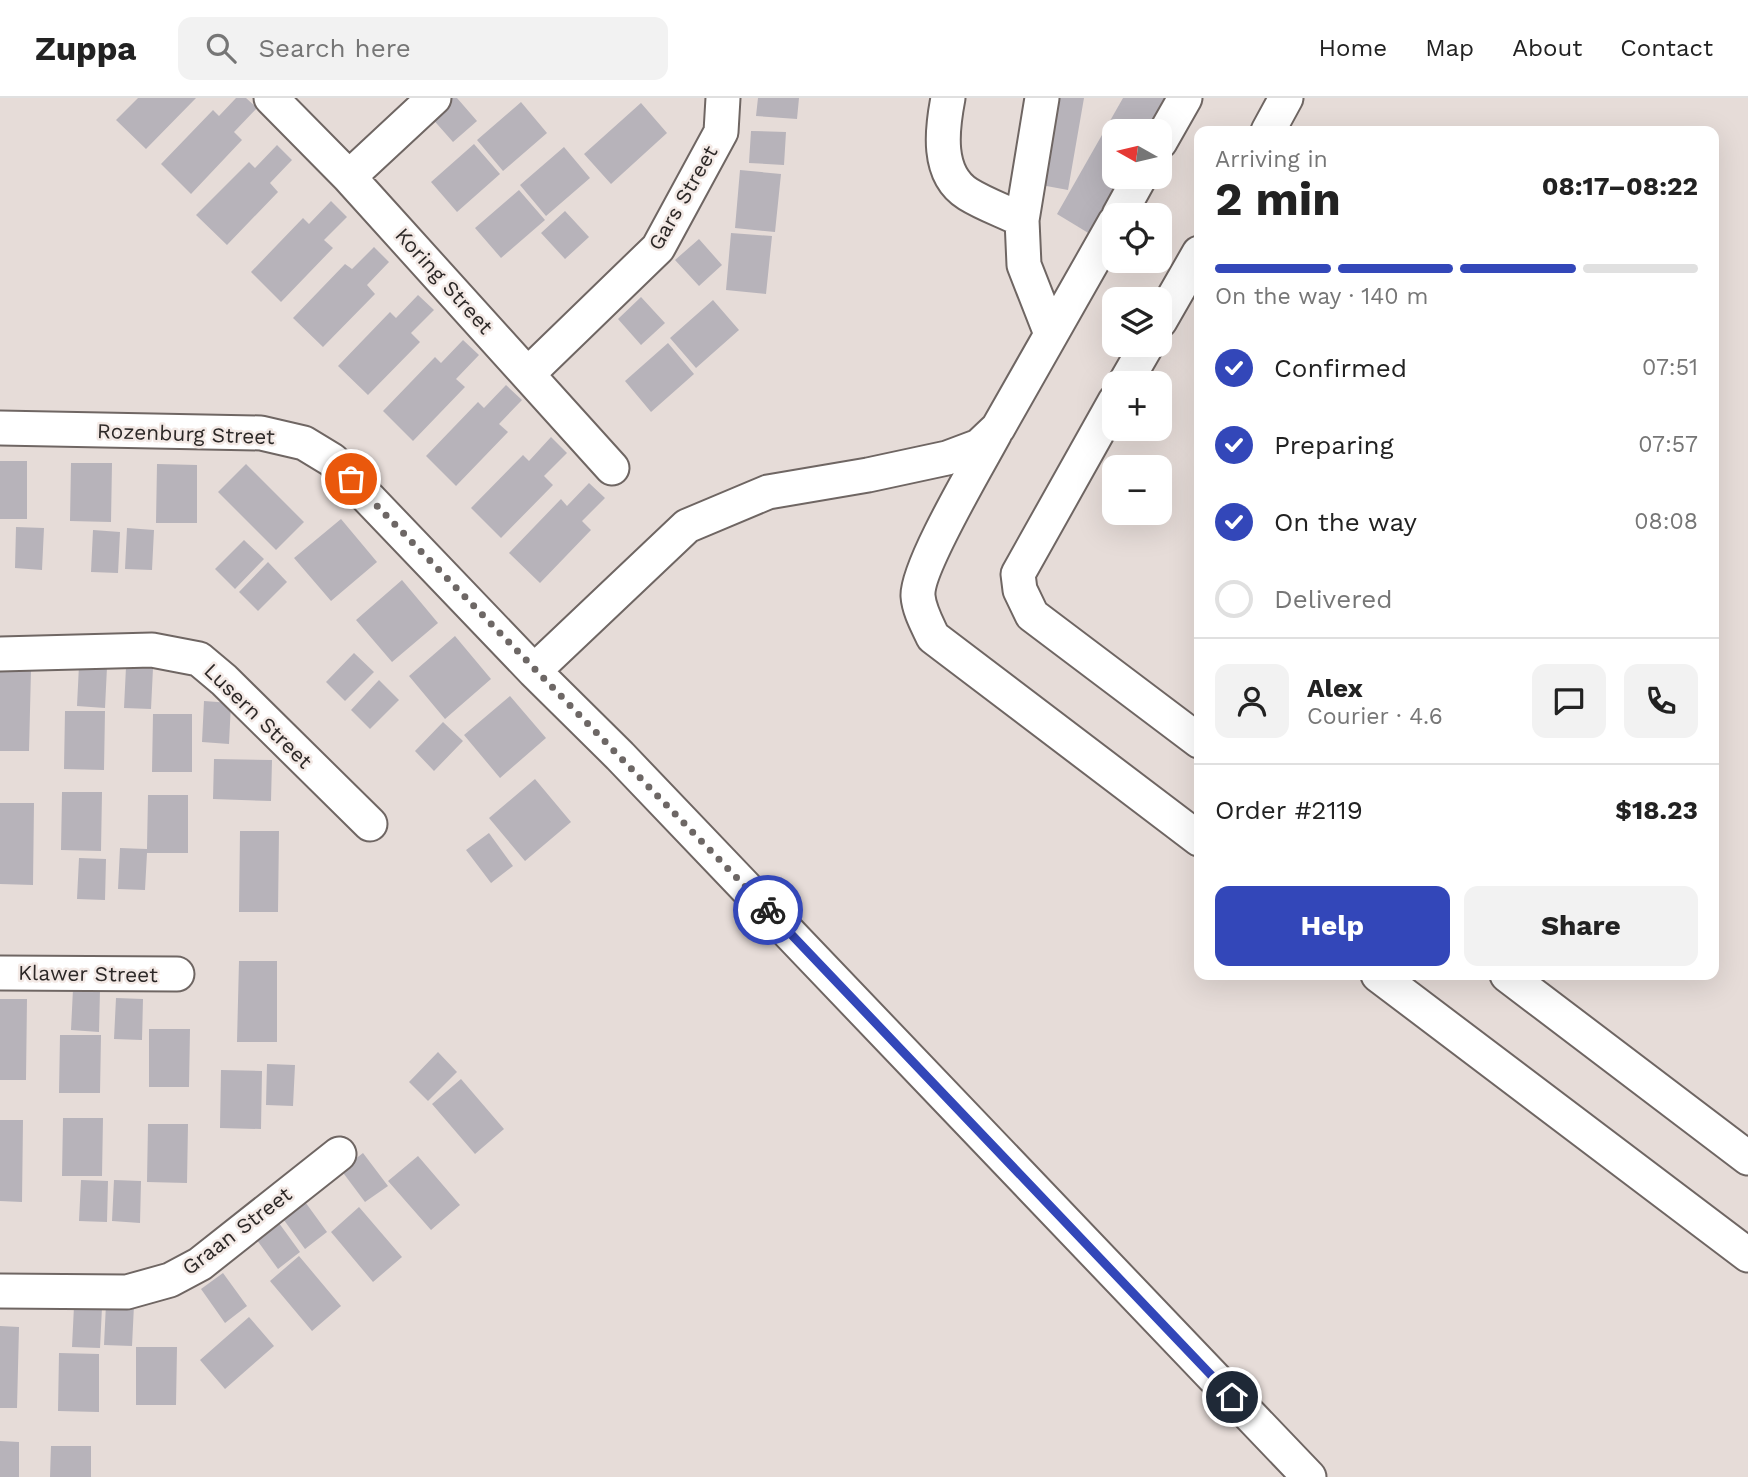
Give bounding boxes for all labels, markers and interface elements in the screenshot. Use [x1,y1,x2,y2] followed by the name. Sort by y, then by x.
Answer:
[178,17,668,80] search box
[35,29,136,68] text: Zuppa
[202,29,240,67] icon: search
[258,33,411,63] text: Search here
[1319,34,1387,62] text: Home
[1425,34,1474,62] text: Map
[1512,34,1582,62] text: About
[1620,34,1713,62] text: Contact
[1102,119,1172,189] north arrow
[1102,119,1172,525] map controls
[643,141,723,255] street label: Gars Street
[1215,146,1328,173] text: Arriving in
[1542,171,1698,201] text: 08:17–08:22
[1215,172,1341,226] text: 2 min
[1102,203,1172,273] button: locate
[390,222,499,339] street label: Koring Street
[1215,283,1428,310] text: On the way · 140 m
[1102,287,1172,357] button: layers
[1215,349,1253,387] icon: check
[1274,353,1407,383] text: Confirmed
[1642,354,1698,381] text: 07:51
[1102,371,1172,441] button: +
[97,418,276,449] street label: Rozenburg Street
[1215,426,1253,464] icon: check
[1274,430,1394,460] text: Preparing
[1638,431,1698,458] text: 07:57
[321,449,381,509] pin
[1102,455,1172,525] button: −
[332,460,370,498] icon: bag
[1215,503,1253,541] icon: check
[1274,507,1417,537] text: On the way
[1634,508,1698,535] text: 08:08
[1274,584,1393,614] text: Delivered
[199,658,318,774] street label: Lusern Street
[1215,664,1289,738] button: person
[1532,664,1606,738] button: chat
[1624,664,1698,738] button: phone
[1307,673,1363,703] text: Alex
[1307,703,1443,730] text: Courier · 4.6
[1215,795,1363,825] text: Order #2119
[1615,795,1698,825] text: $18.23
[733,875,803,945] courier
[1215,886,1450,966] button: Help
[1464,886,1698,966] button: Share
[749,891,787,929] icon: bike
[18,960,158,987] street label: Klawer Street
[177,1181,297,1280] street label: Graan Street
[1202,1367,1262,1427] pin
[1213,1378,1251,1416] icon: home

